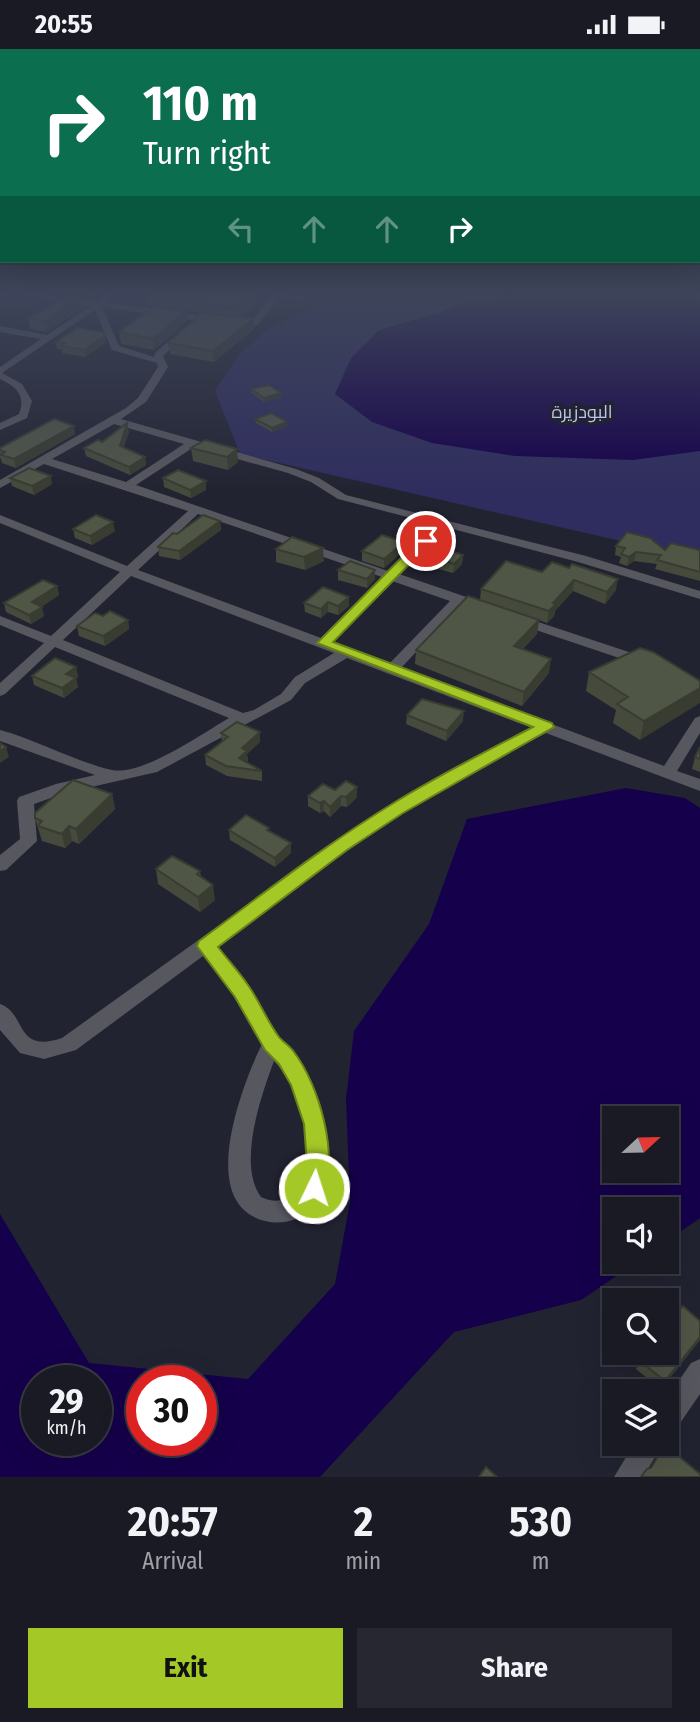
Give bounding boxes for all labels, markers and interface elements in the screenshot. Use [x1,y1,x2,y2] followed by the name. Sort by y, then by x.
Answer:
[35,9,93,40] text: 20:55
[143,74,258,133] text: 110 m
[28,77,119,168] icon: right
[143,134,270,172] text: Turn right
[222,210,260,248] icon: left
[295,210,333,248] icon: ahead
[368,210,406,248] icon: ahead
[441,210,479,248] icon: right
[551,401,613,423] park label: البودزيرة
[396,511,456,571] pin
[407,522,445,560] icon: arrive
[602,1106,679,1183] north arrow
[602,1106,679,1456] map controls
[277,1151,351,1225] position arrow
[602,1197,679,1274] button: sound
[602,1288,679,1365] button: search
[126,1365,217,1456] speed limit sign: 30
[602,1379,679,1456] button: layers
[49,1380,84,1422] text: 29
[46,1417,87,1439] text: km/h
[128,1497,218,1547] text: 20:57
[354,1497,373,1547] text: 2
[509,1497,572,1547] text: 530
[142,1547,203,1575] text: Arrival
[346,1547,381,1575] text: min
[532,1547,549,1575] text: m
[28,1628,343,1708] button: Exit
[357,1628,672,1708] button: Share

